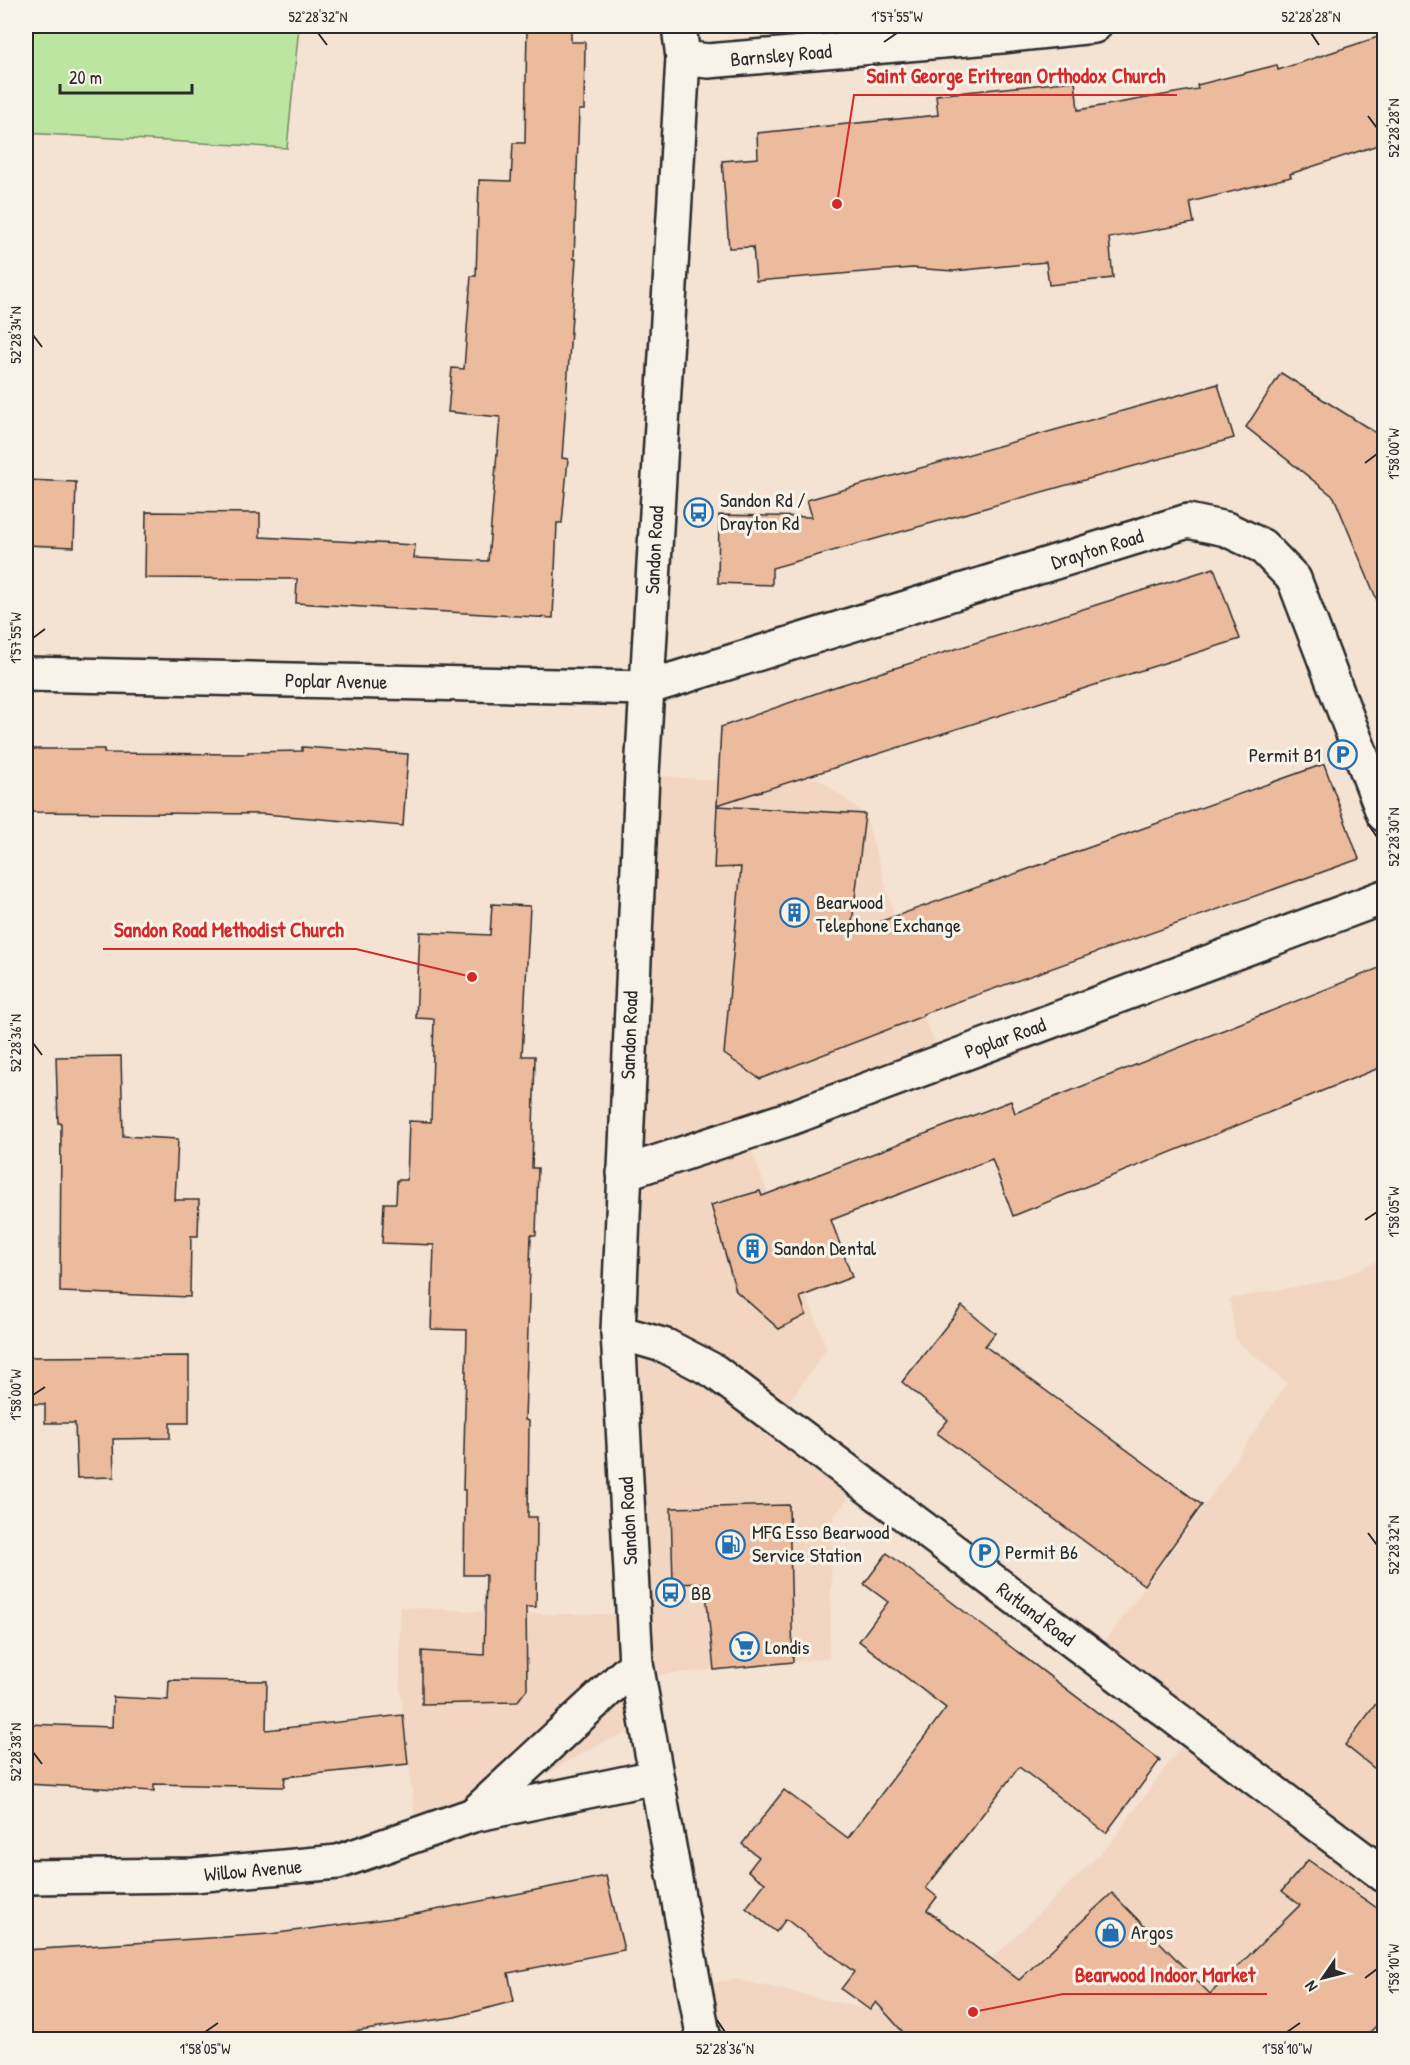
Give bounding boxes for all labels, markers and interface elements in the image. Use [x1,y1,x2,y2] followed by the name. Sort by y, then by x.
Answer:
[288,6,348,27] text: 52°28'32"N
[871,6,924,27] text: 1°57'55"W
[1282,6,1340,27] text: 52°28'28"N
[729,37,833,72] street label: Barnsley Road
[854,56,1177,95] callout: Saint George Eritrean Orthodox Church
[60,57,192,95] scale bar
[867,61,1166,91] text: Saint George Eritrean Orthodox Church
[69,65,102,90] text: 20 m
[1383,99,1404,157] text: 52°28'28"N
[5,306,26,364] text: 52°28'34"N
[1383,428,1404,480] text: 1°58'00"W
[720,486,806,536] place label: Sandon Rd / Drayton Rd
[683,496,715,528] bus stop icon: Sandon Rd / Drayton Rd
[638,505,669,595] street label: Sandon Road
[1048,522,1146,575] street label: Drayton Road
[5,611,26,664] text: 1°57'55"W
[285,666,387,695] street label: Poplar Avenue
[1326,739,1358,771] parking icon: Permit B1
[1249,741,1321,768] place label: Permit B1
[1383,808,1404,866] text: 52°28'30"N
[816,888,961,938] place label: Bearwood Telephone Exchange
[779,897,811,929] building icon: Bearwood Telephone Exchange
[103,910,356,949] callout: Sandon Road Methodist Church
[114,915,344,944] text: Sandon Road Methodist Church
[613,990,644,1080] street label: Sandon Road
[961,1010,1049,1065] street label: Poplar Road
[5,1014,26,1072] text: 52°28'36"N
[1383,1186,1404,1238] text: 1°58'05"W
[737,1232,769,1264] building icon: Sandon Dental
[774,1234,877,1261] place label: Sandon Dental
[5,1369,26,1421] text: 1°58'00"W
[612,1476,643,1566] street label: Sandon Road
[1383,1515,1404,1575] text: 52°28'32"N
[752,1518,890,1568] place label: MFG Esso Bearwood Service Station
[715,1528,747,1560] fuel station icon: MFG Esso Bearwood Service Station
[968,1536,1000,1568] parking icon: Permit B6
[1005,1538,1078,1565] place label: Permit B6
[992,1575,1081,1652] street label: Rutland Road
[654,1577,686,1609] bus stop icon: BB
[691,1579,711,1606] place label: BB
[728,1631,760,1663] supermarket icon: Londis
[765,1633,810,1660] place label: Londis
[5,1723,26,1781] text: 52°28'38"N
[203,1852,303,1887] street label: Willow Avenue
[1094,1916,1126,1948] shop icon: Argos
[1131,1918,1173,1945] place label: Argos
[1383,1943,1404,1994] text: 1°58'10"W
[1293,1948,1353,2008] north arrow
[1063,1955,1267,1994] callout: Bearwood Indoor Market
[1075,1960,1256,1989] text: Bearwood Indoor Market
[1299,1976,1322,1996] text: N
[179,2038,231,2059] text: 1°58'05"W
[696,2038,754,2059] text: 52°28'36"N
[1262,2038,1313,2059] text: 1°58'10"W

